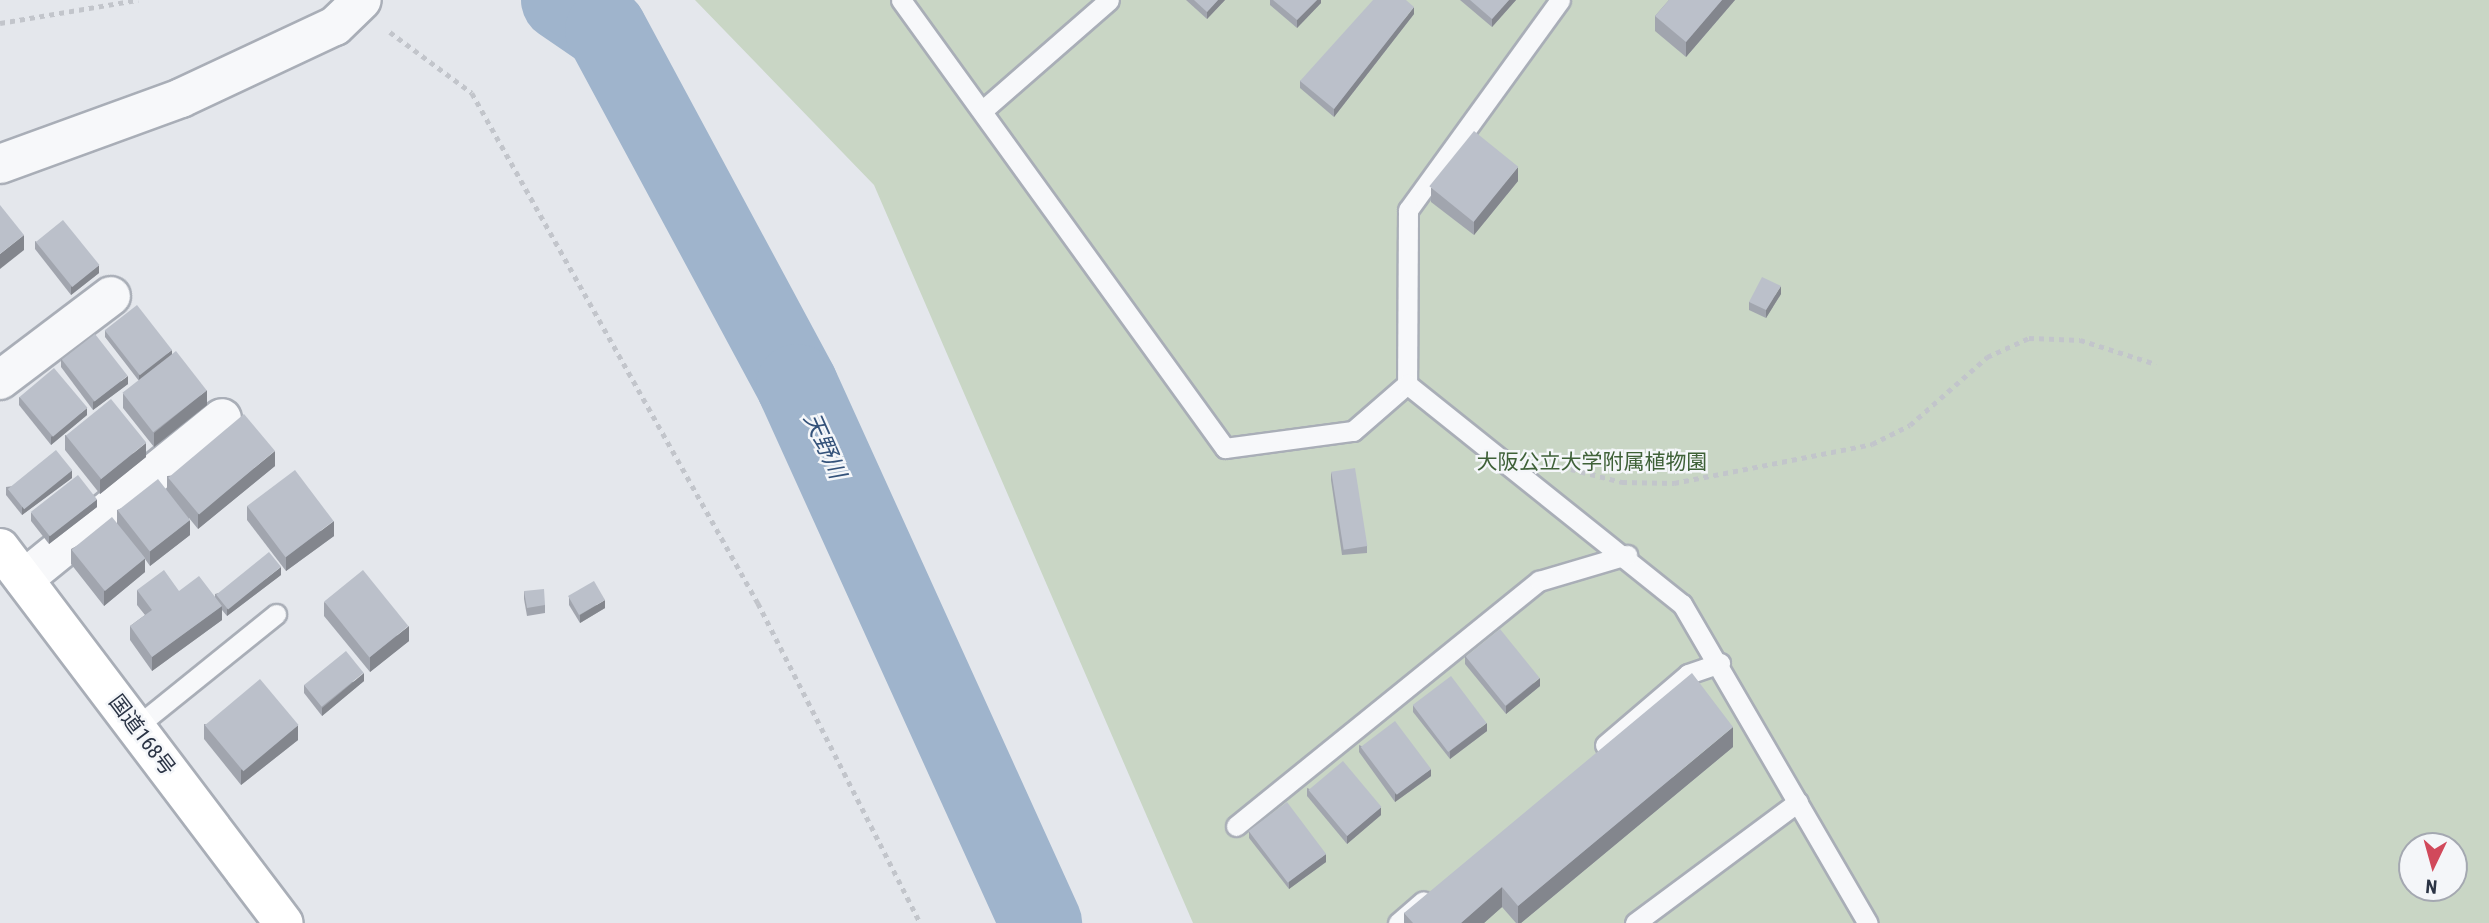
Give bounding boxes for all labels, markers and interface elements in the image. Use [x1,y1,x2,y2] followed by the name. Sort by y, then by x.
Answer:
[797,409,851,483] water label: 天野川
[1477,449,1707,475] park label: 大阪公立大学附属植物園
[104,690,180,780] street label: 国道168号
[2398,832,2468,902] north arrow
[2425,874,2438,898] text: N

